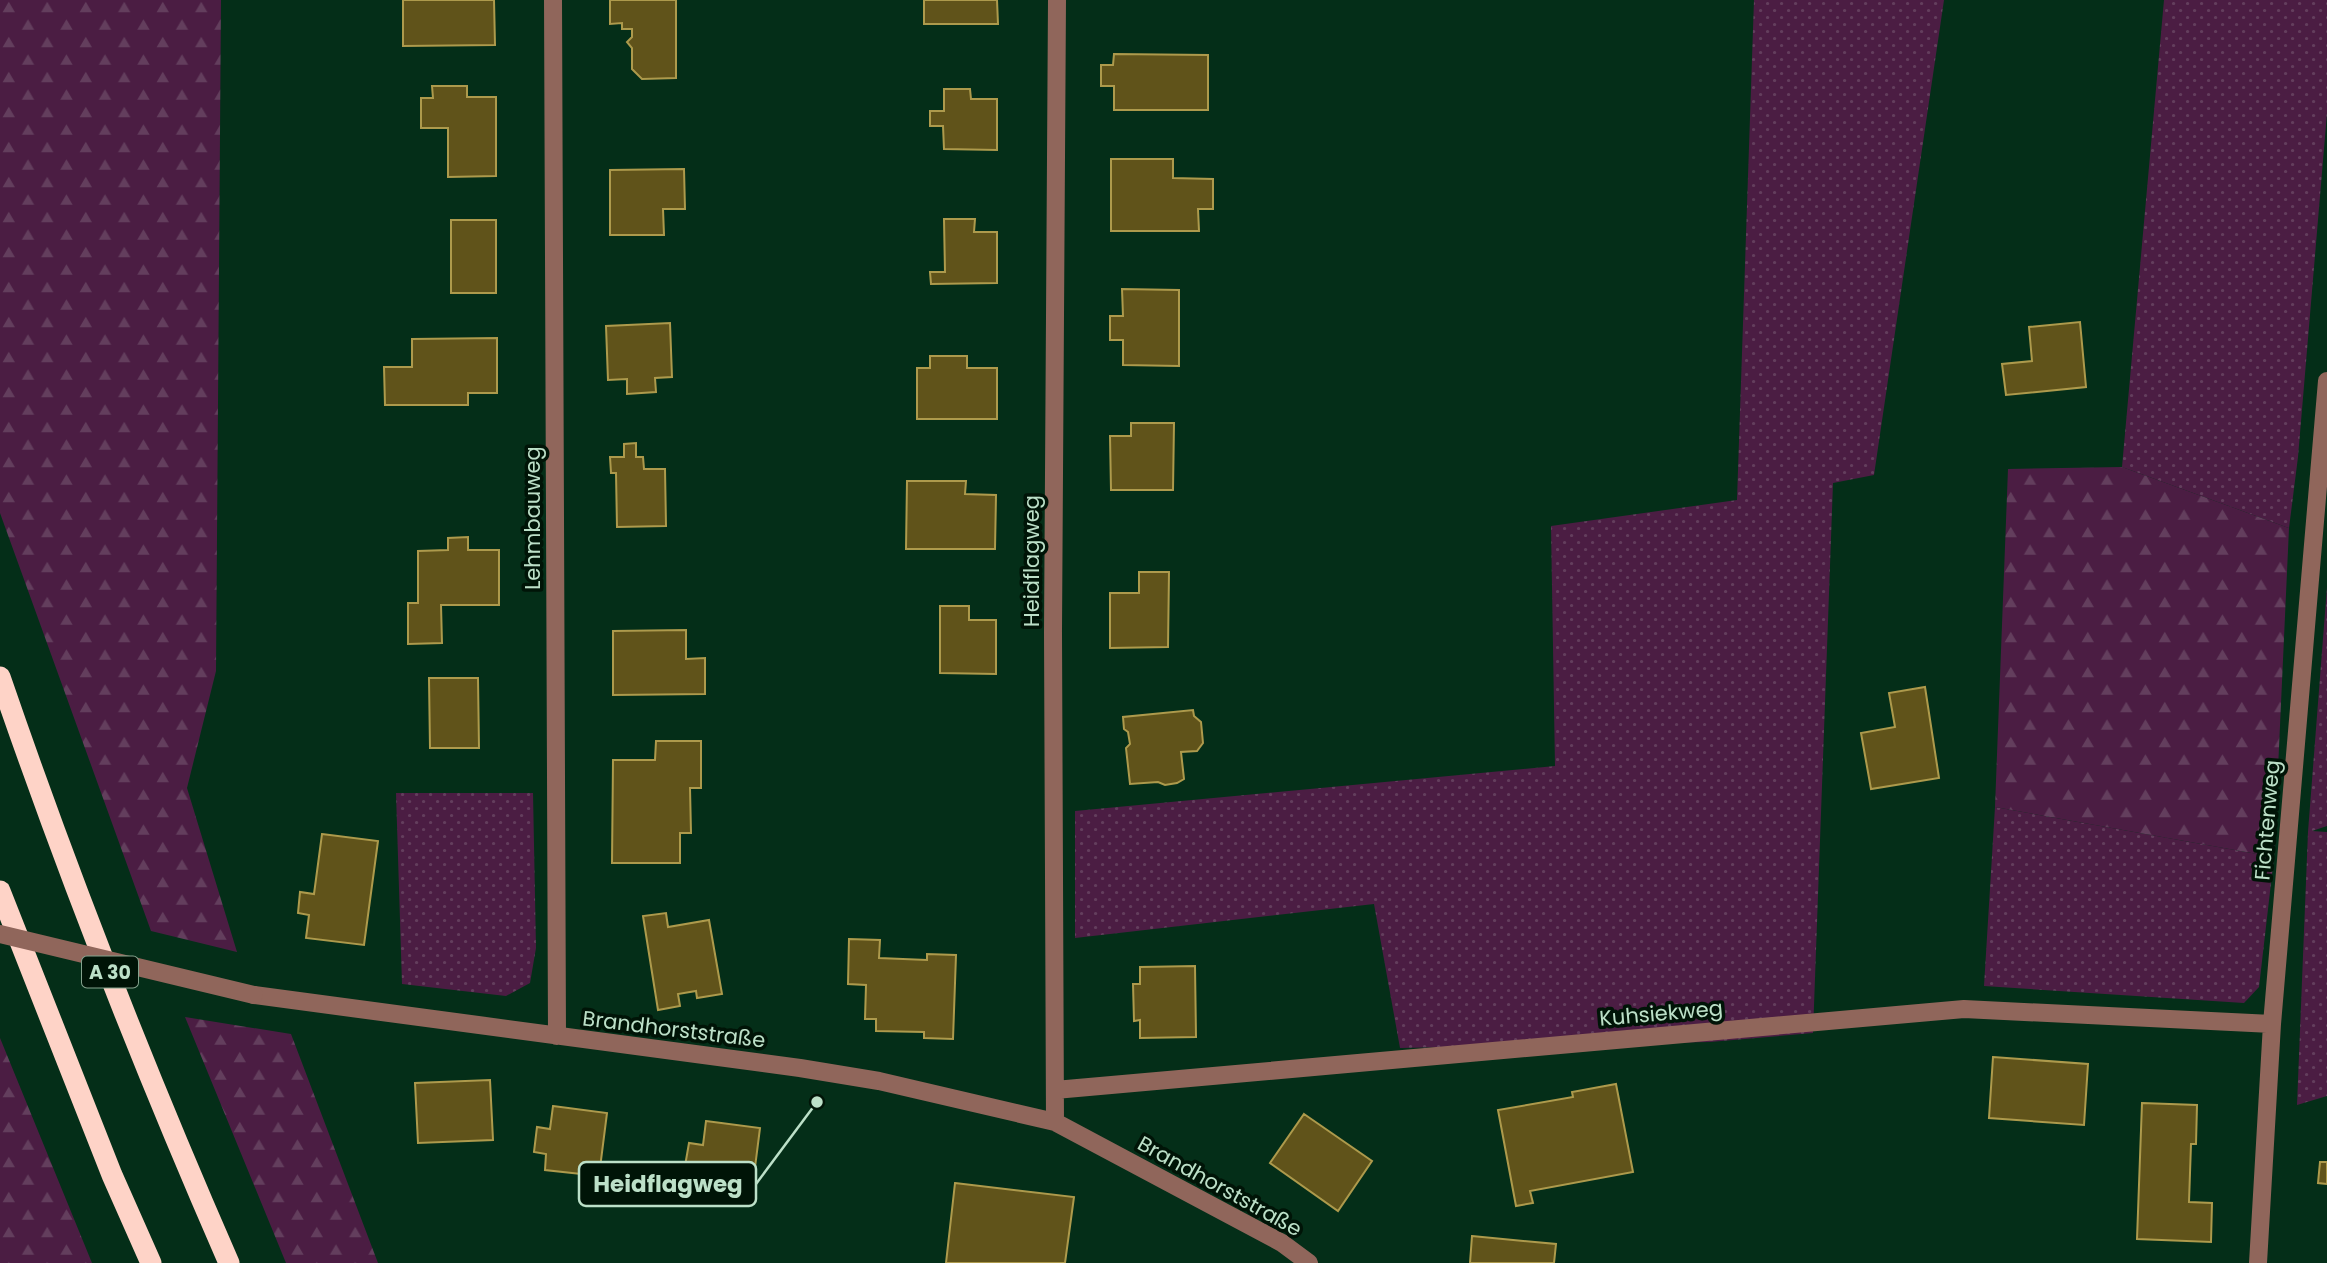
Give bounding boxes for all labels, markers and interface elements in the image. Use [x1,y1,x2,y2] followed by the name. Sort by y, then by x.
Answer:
[518,446,547,590] street label: Lehmbauweg
[1017,495,1046,627] street label: Heidflagweg
[2247,759,2287,881] street label: Fichtenweg
[82,956,138,988] road number: A 30
[1598,993,1724,1033] street label: Kuhsiekweg
[581,1003,767,1055] street label: Brandhorststraße
[1133,1129,1307,1243] street label: Brandhorststraße
[579,1162,756,1206] callout: Heidflagweg
[593,1168,743,1200] text: Heidflagweg

